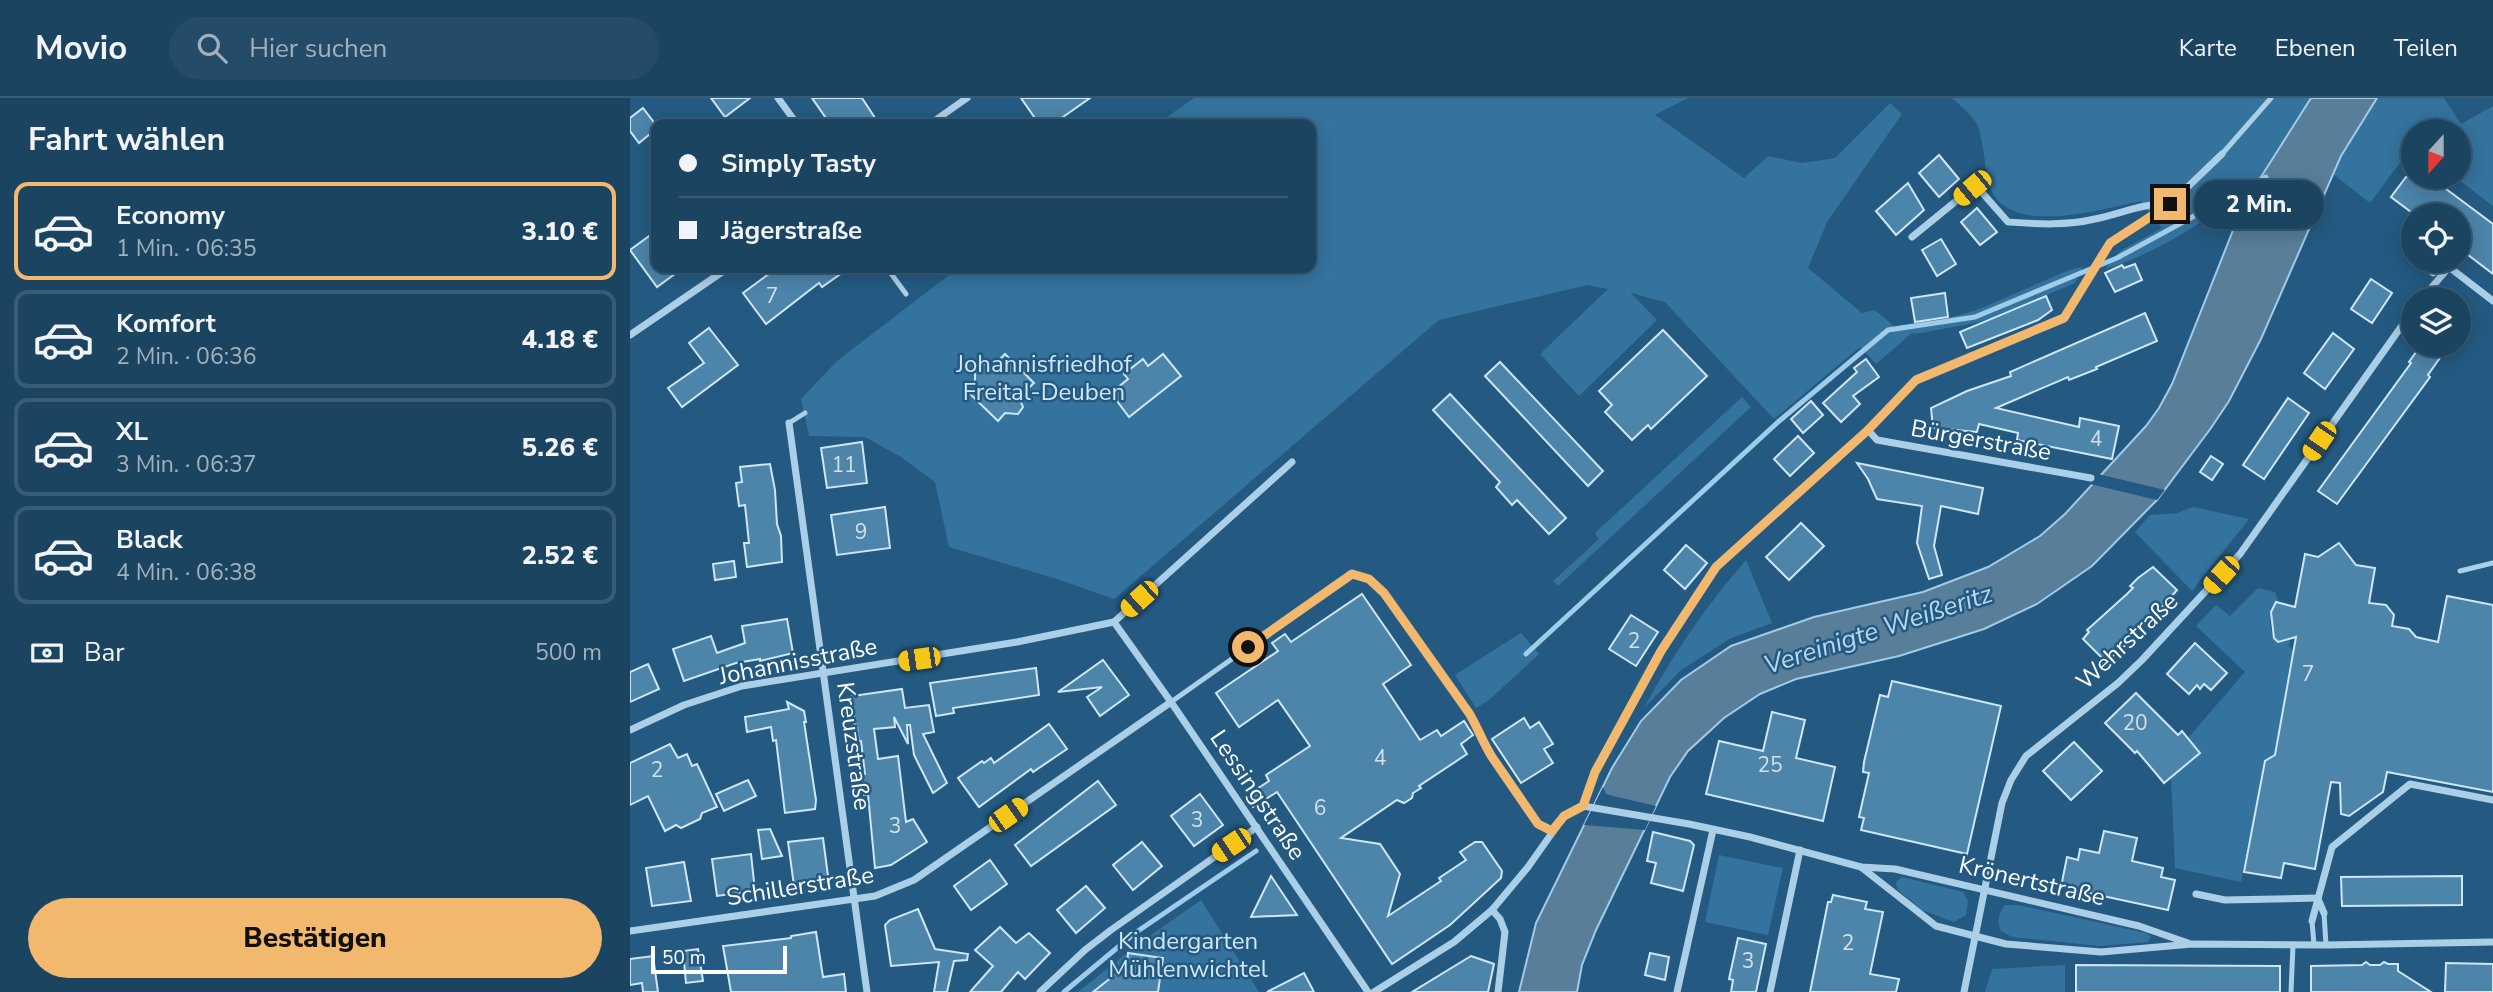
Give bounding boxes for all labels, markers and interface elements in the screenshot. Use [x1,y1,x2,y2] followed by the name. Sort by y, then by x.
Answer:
[169,17,659,80] search box
[35,26,127,71] text: Movio
[193,29,231,67] icon: search
[249,31,387,66] text: Hier suchen
[2179,32,2237,64] text: Karte
[2275,32,2356,64] text: Ebenen
[2394,32,2458,64] text: Teilen
[28,118,225,161] text: Fahrt wählen
[2401,119,2471,189] north arrow
[2401,119,2471,357] map controls
[721,146,876,181] text: Simply Tasty
[1950,166,1995,210] car
[2194,180,2324,228] callout: 2 Min.
[2154,188,2186,220] route end
[2226,189,2292,220] text: 2 Min.
[116,198,225,233] text: Economy
[32,200,95,263] icon: car
[2401,203,2471,273] button: locate
[721,213,862,248] text: Jägerstraße
[522,214,598,249] text: 3.10 €
[116,233,257,264] text: 1 Min. · 06:35
[766,282,778,310] house number: 7
[2401,287,2471,357] button: layers
[116,306,216,341] text: Komfort
[32,308,95,371] icon: car
[522,322,598,357] text: 4.18 €
[116,341,257,372] text: 2 Min. · 06:36
[955,348,1133,408] park label: Johannisfriedhof Freital-Deuben
[1908,412,2054,468] street label: Bürgerstraße
[116,414,148,449] text: XL
[32,416,95,479] icon: car
[2299,418,2340,464] car
[2090,425,2102,453] house number: 4
[522,430,598,465] text: 5.26 €
[116,449,257,480] text: 3 Min. · 06:37
[831,451,857,479] house number: 11
[855,518,867,546] house number: 9
[116,522,183,557] text: Black
[32,524,95,587] icon: car
[522,538,598,573] text: 2.52 €
[2200,552,2243,598] car
[116,557,257,588] text: 4 Min. · 06:38
[1760,576,1997,683] water label: Vereinigte Weißeritz
[1117,577,1162,621] car
[2069,586,2185,696] street label: Wehrstraße
[1628,627,1640,655] house number: 2
[715,630,880,692] street label: Johannisstraße
[1232,631,1264,663] route start
[28,634,66,672] icon: cash
[84,635,125,670] text: Bar
[535,637,602,668] text: 500 m
[897,646,942,672] car
[2302,660,2314,688] house number: 7
[829,680,879,812] street label: Kreuzstraße
[2122,709,2148,737] house number: 20
[1203,724,1313,866] street label: Lessingstraße
[1374,744,1386,772] house number: 4
[1757,751,1783,779] house number: 25
[651,756,663,784] house number: 2
[985,794,1032,836] car
[1314,794,1326,822] house number: 6
[1191,806,1203,834] house number: 3
[889,812,901,840] house number: 3
[1208,825,1255,865] car
[1956,849,2108,913] street label: Krönertstraße
[724,859,876,913] street label: Schillerstraße
[28,898,602,978] button: Bestätigen
[1108,925,1268,985] park label: Kindergarten Mühlenwichtel
[1842,929,1854,957] house number: 2
[651,943,788,975] scale bar
[662,945,706,971] text: 50 m
[1742,947,1754,975] house number: 3

